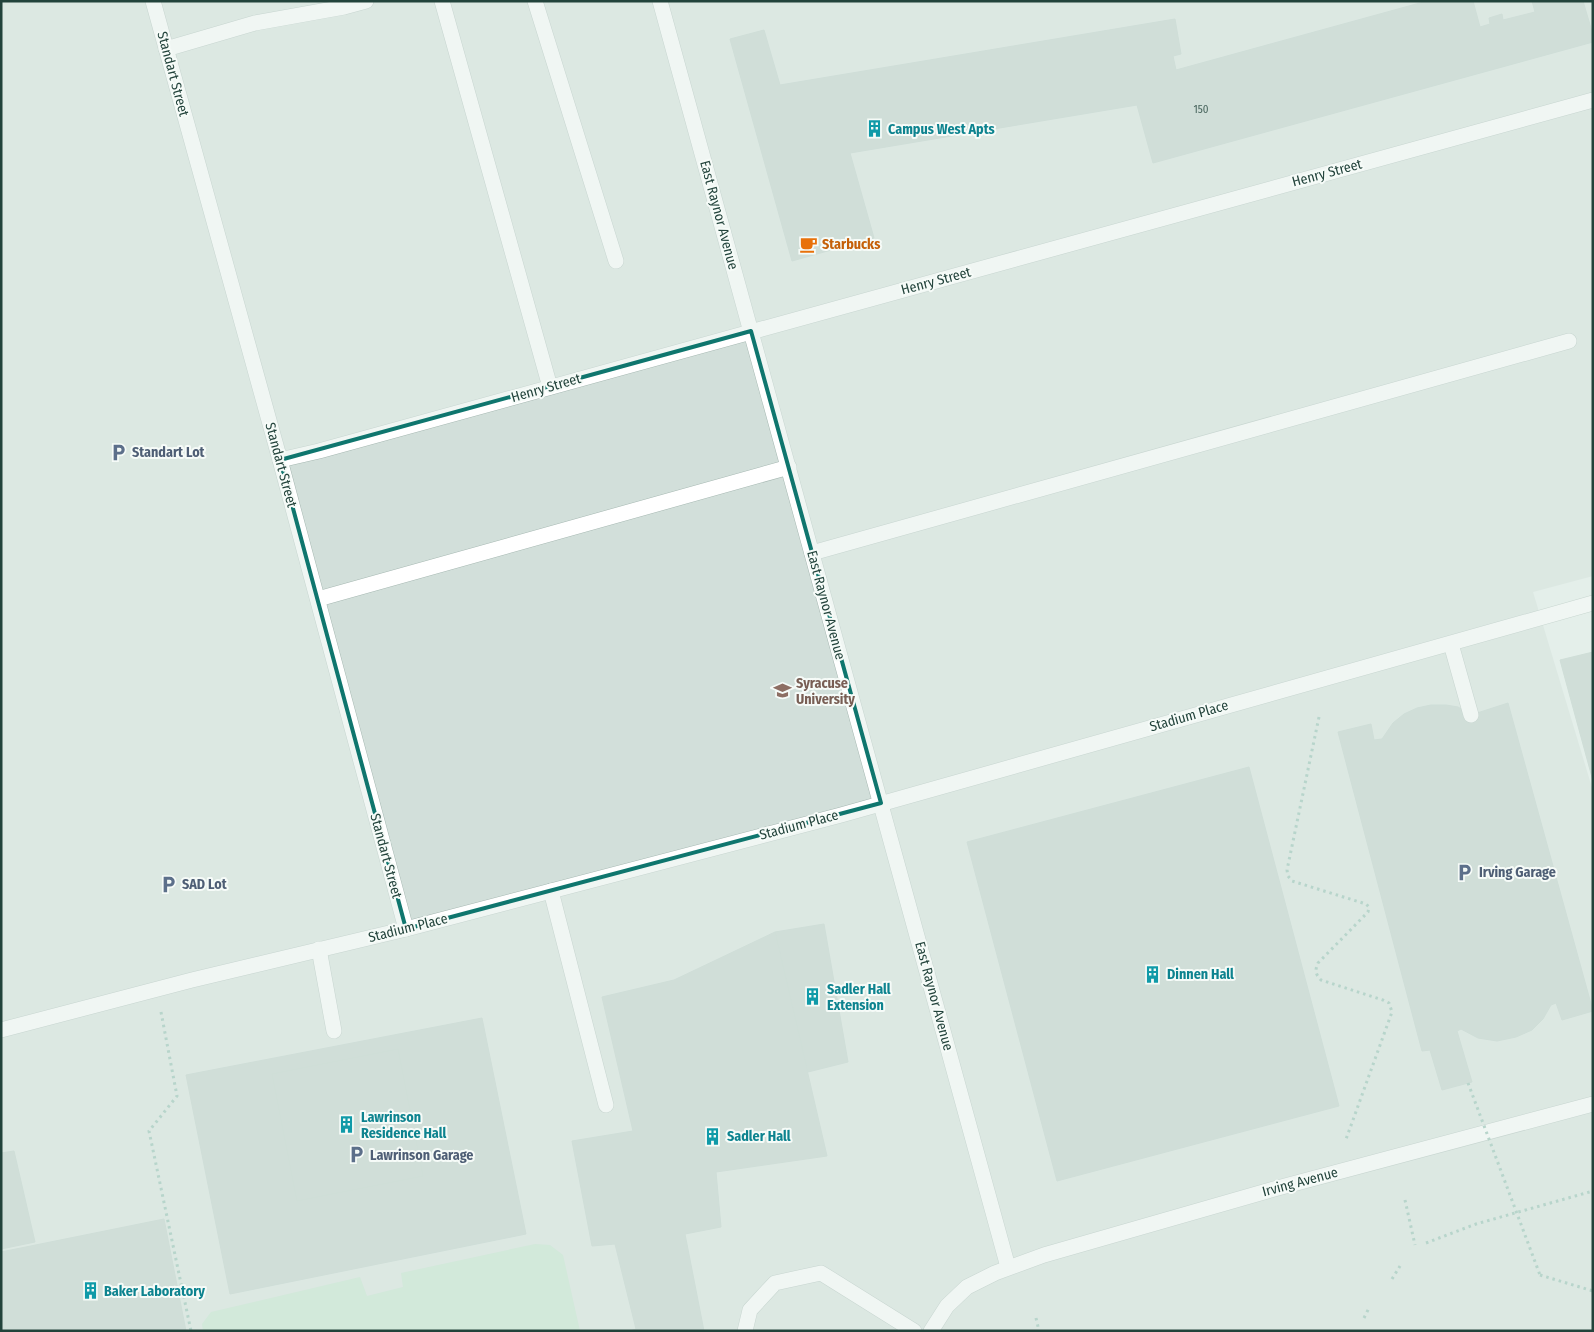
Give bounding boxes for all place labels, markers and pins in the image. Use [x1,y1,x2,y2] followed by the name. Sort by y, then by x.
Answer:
[864,119,884,139] building icon: Campus West Apts
[888,121,995,138] place label: Campus West Apts
[798,234,818,254] cafe icon: Starbucks
[822,236,880,253] place label: Starbucks
[108,442,128,462] parking icon: Standart Lot
[132,444,206,461] place label: Standart Lot
[796,675,855,708] place label: Syracuse University
[772,681,792,701] school or university icon: Syracuse University
[1455,862,1475,882] parking icon: Irving Garage
[1479,864,1556,881] place label: Irving Garage
[158,874,178,894] parking icon: SAD Lot
[182,876,228,893] place label: SAD Lot
[1143,964,1163,984] building icon: Dinnen Hall
[1167,966,1234,983] place label: Dinnen Hall
[827,981,891,1014] place label: Sadler Hall Extension
[803,987,823,1007] building icon: Sadler Hall Extension
[361,1109,446,1142] place label: Lawrinson Residence Hall
[337,1115,357,1135] building icon: Lawrinson Residence Hall
[703,1126,723,1146] building icon: Sadler Hall
[727,1128,791,1145] place label: Sadler Hall
[346,1145,366,1165] parking icon: Lawrinson Garage
[370,1147,473,1164] place label: Lawrinson Garage
[80,1281,100,1301] building icon: Baker Laboratory
[104,1283,205,1300] place label: Baker Laboratory

